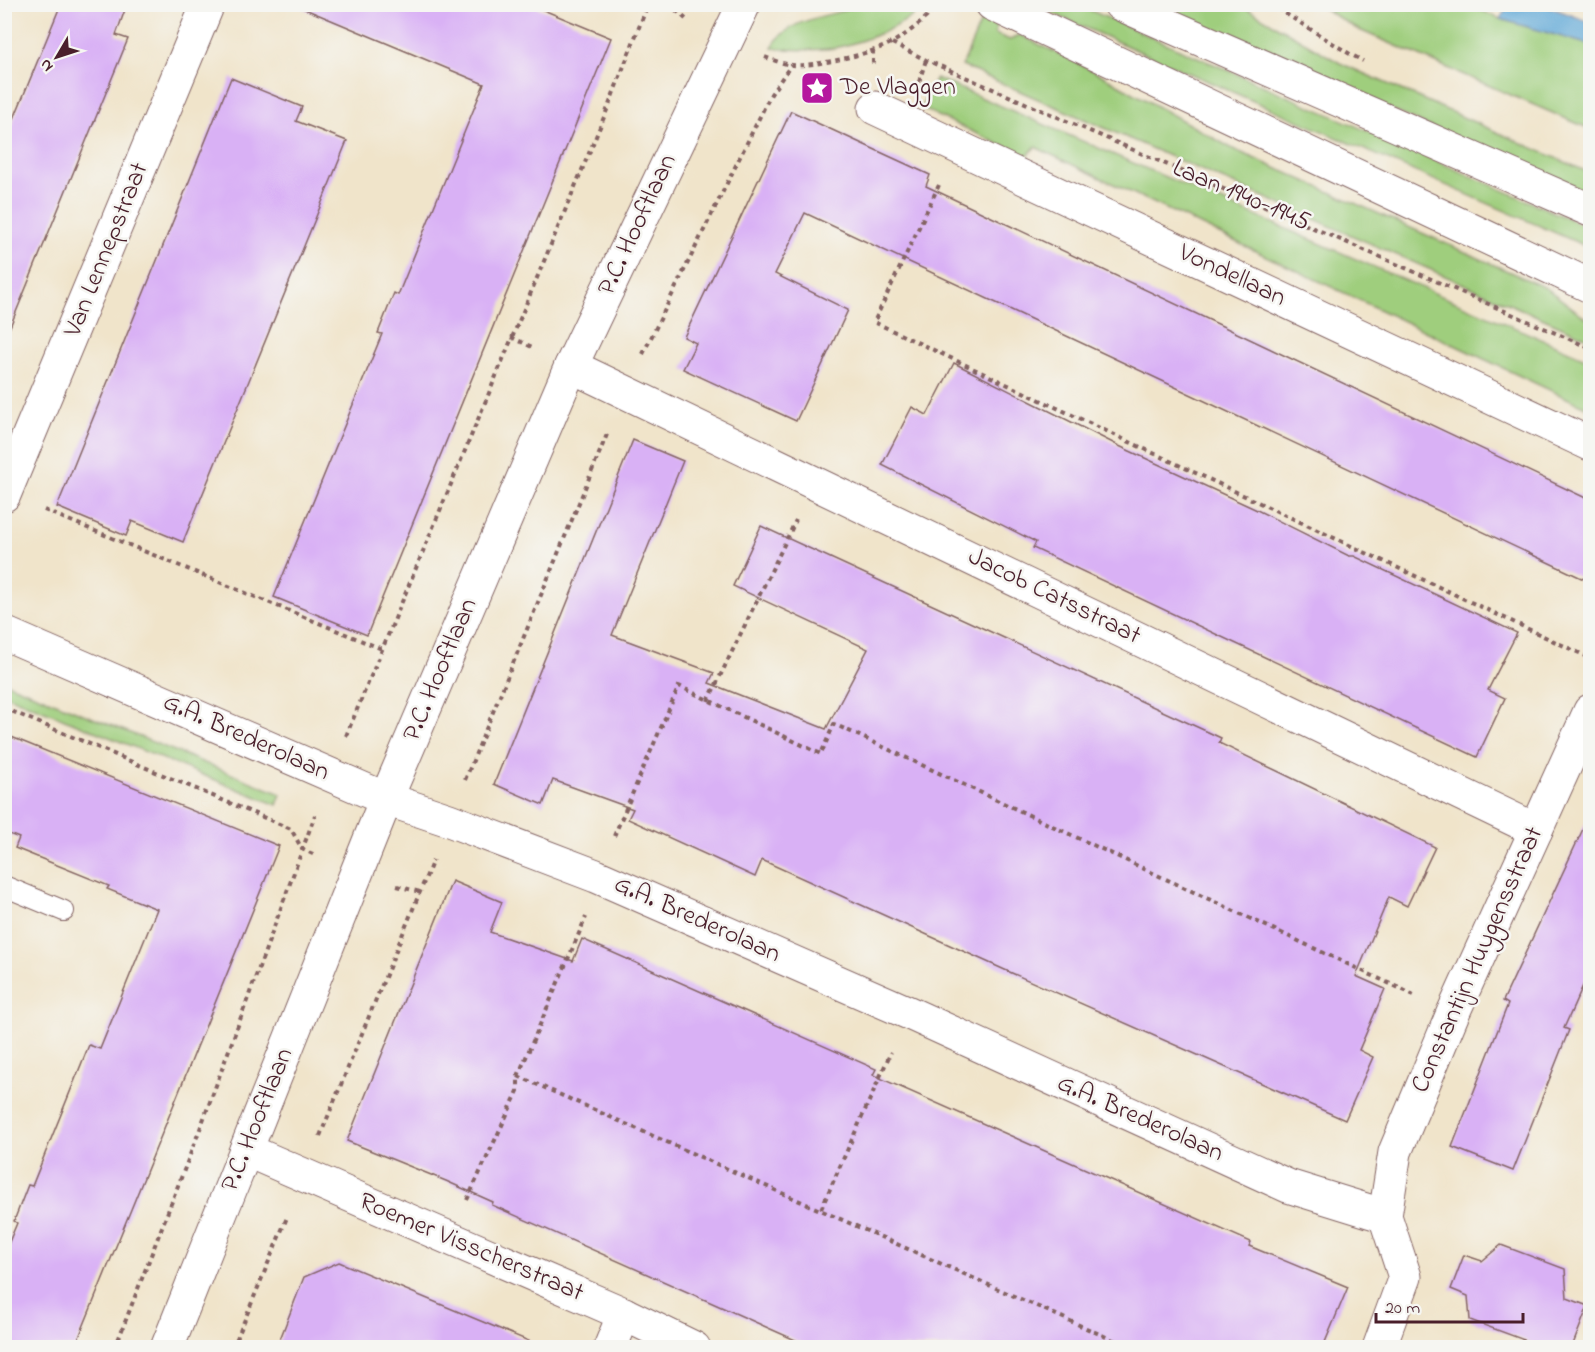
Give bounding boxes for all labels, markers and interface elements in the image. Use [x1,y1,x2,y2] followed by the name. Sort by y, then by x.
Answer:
[27,27,87,87] north arrow
[34,53,60,77] text: N
[839,69,956,107] place label: De Vlaggen
[799,70,835,106] place icon: De Vlaggen
[589,148,687,302] street label: P.C. Hooftlaan
[1166,150,1316,242] street label: Laan 1940-1945
[54,157,159,344] street label: Van Lennepstraat
[1171,234,1292,317] street label: Vondellaan
[961,539,1147,655] street label: Jacob Catsstraat
[394,593,488,747] street label: P.C. Hooftlaan
[157,684,335,792] street label: G.A. Brederolaan
[1402,820,1554,1099] street label: Constantijn Huygensstraat
[608,866,786,974] street label: G.A. Brederolaan
[212,1042,304,1198] street label: P.C. Hooftlaan
[1051,1065,1229,1173] street label: G.A. Brederolaan
[353,1183,590,1313] street label: Roemer Visscherstraat
[1376,1286,1523,1324] scale bar
[1385,1296,1420,1322] text: 20 m

